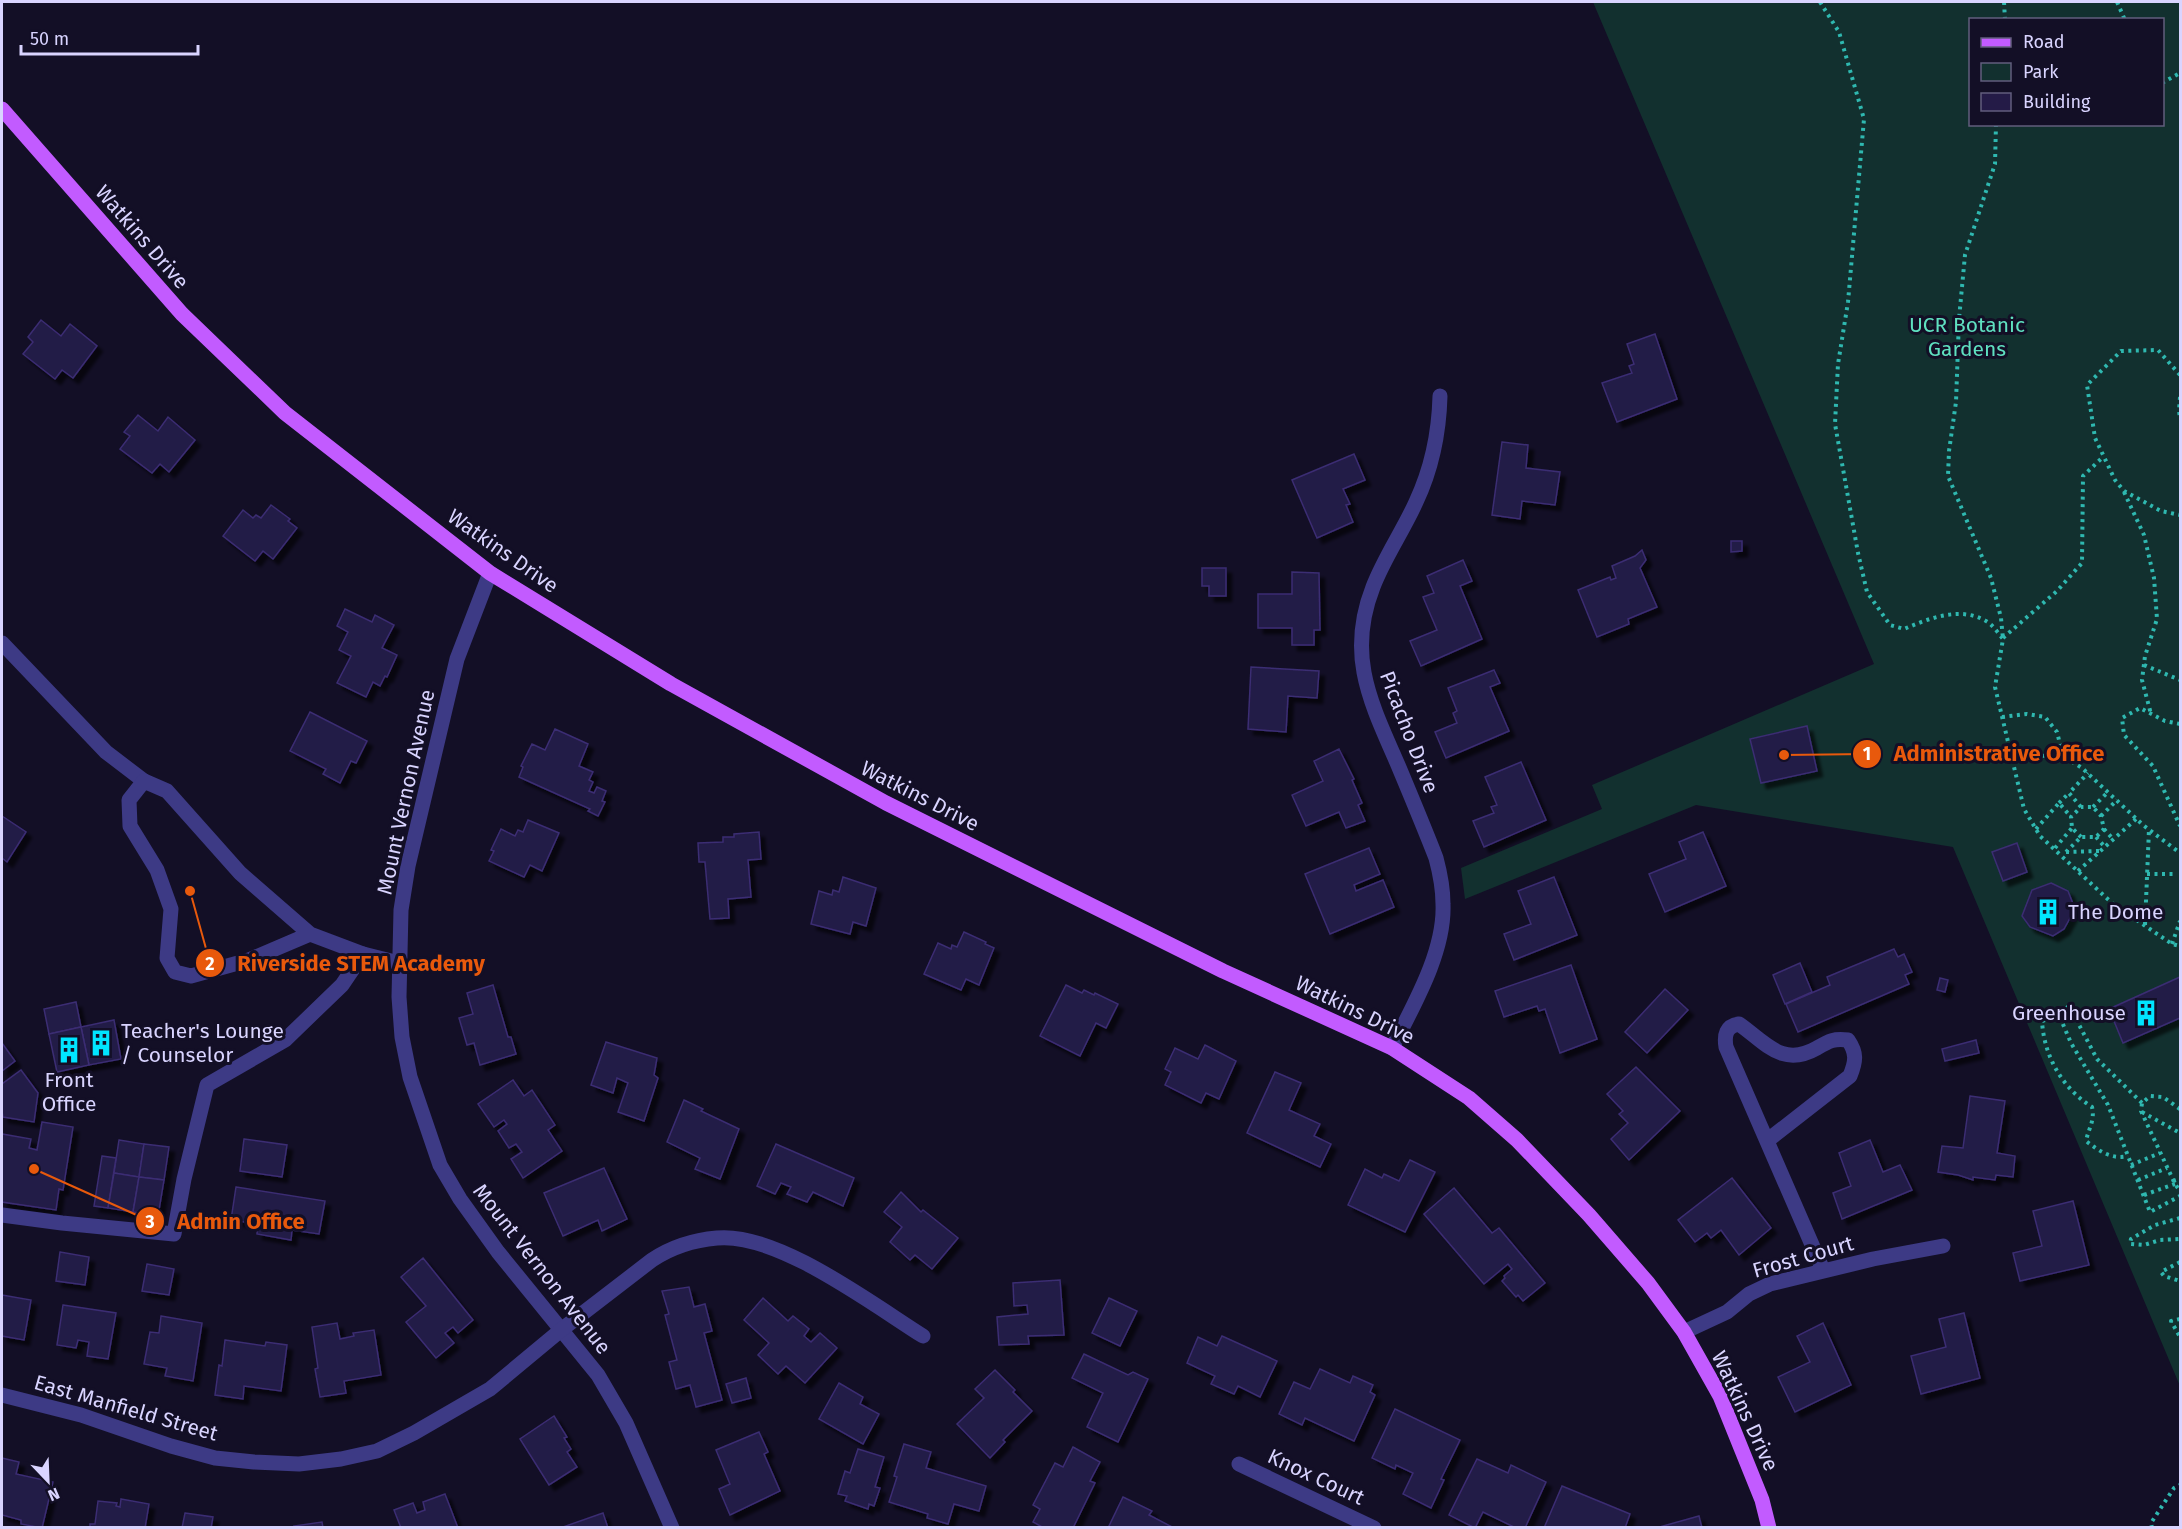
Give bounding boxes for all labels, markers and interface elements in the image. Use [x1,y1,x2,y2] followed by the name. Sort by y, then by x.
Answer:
[21,18,198,56] scale bar
[1969,18,2164,126] legend
[30,28,69,50] text: 50 m
[2023,31,2065,53] text: Road
[2023,61,2059,83] text: Park
[2023,91,2091,113] text: Building
[90,180,194,294] street label: Watkins Drive
[1909,312,2025,362] park label: UCR Botanic Gardens
[443,503,563,599] street label: Watkins Drive
[1374,667,1444,797] street label: Picacho Drive
[372,687,440,897] street label: Mount Vernon Avenue
[1852,734,2117,774] callout: Administrative Office
[1893,740,2104,767] text: Administrative Office
[1863,743,1871,765] text: 1
[856,755,984,837] street label: Watkins Drive
[2033,897,2063,927] building icon: The Dome
[2068,899,2163,925] place label: The Dome
[195,943,496,983] callout: Riverside STEM Academy
[237,950,485,977] text: Riverside STEM Academy
[205,953,215,975] text: 2
[1291,970,1419,1050] street label: Watkins Drive
[2131,998,2161,1028] building icon: Greenhouse
[2012,1000,2126,1026] place label: Greenhouse
[121,1018,284,1068] place label: Teacher's Lounge / Counselor
[86,1028,116,1058] building icon: Teacher's Lounge / Counselor
[54,1035,84,1065] building icon: Front Office
[42,1067,96,1117] place label: Front Office
[467,1179,617,1359] street label: Mount Vernon Avenue
[135,1201,317,1241] callout: Admin Office
[176,1208,305,1235] text: Admin Office
[144,1211,155,1233] text: 3
[1750,1230,1857,1284] street label: Frost Court
[1706,1347,1784,1475] street label: Watkins Drive
[31,1369,221,1447] street label: East Manfield Street
[1263,1443,1369,1511] street label: Knox Court
[18,1451,78,1511] north arrow
[45,1484,62,1505] text: N

